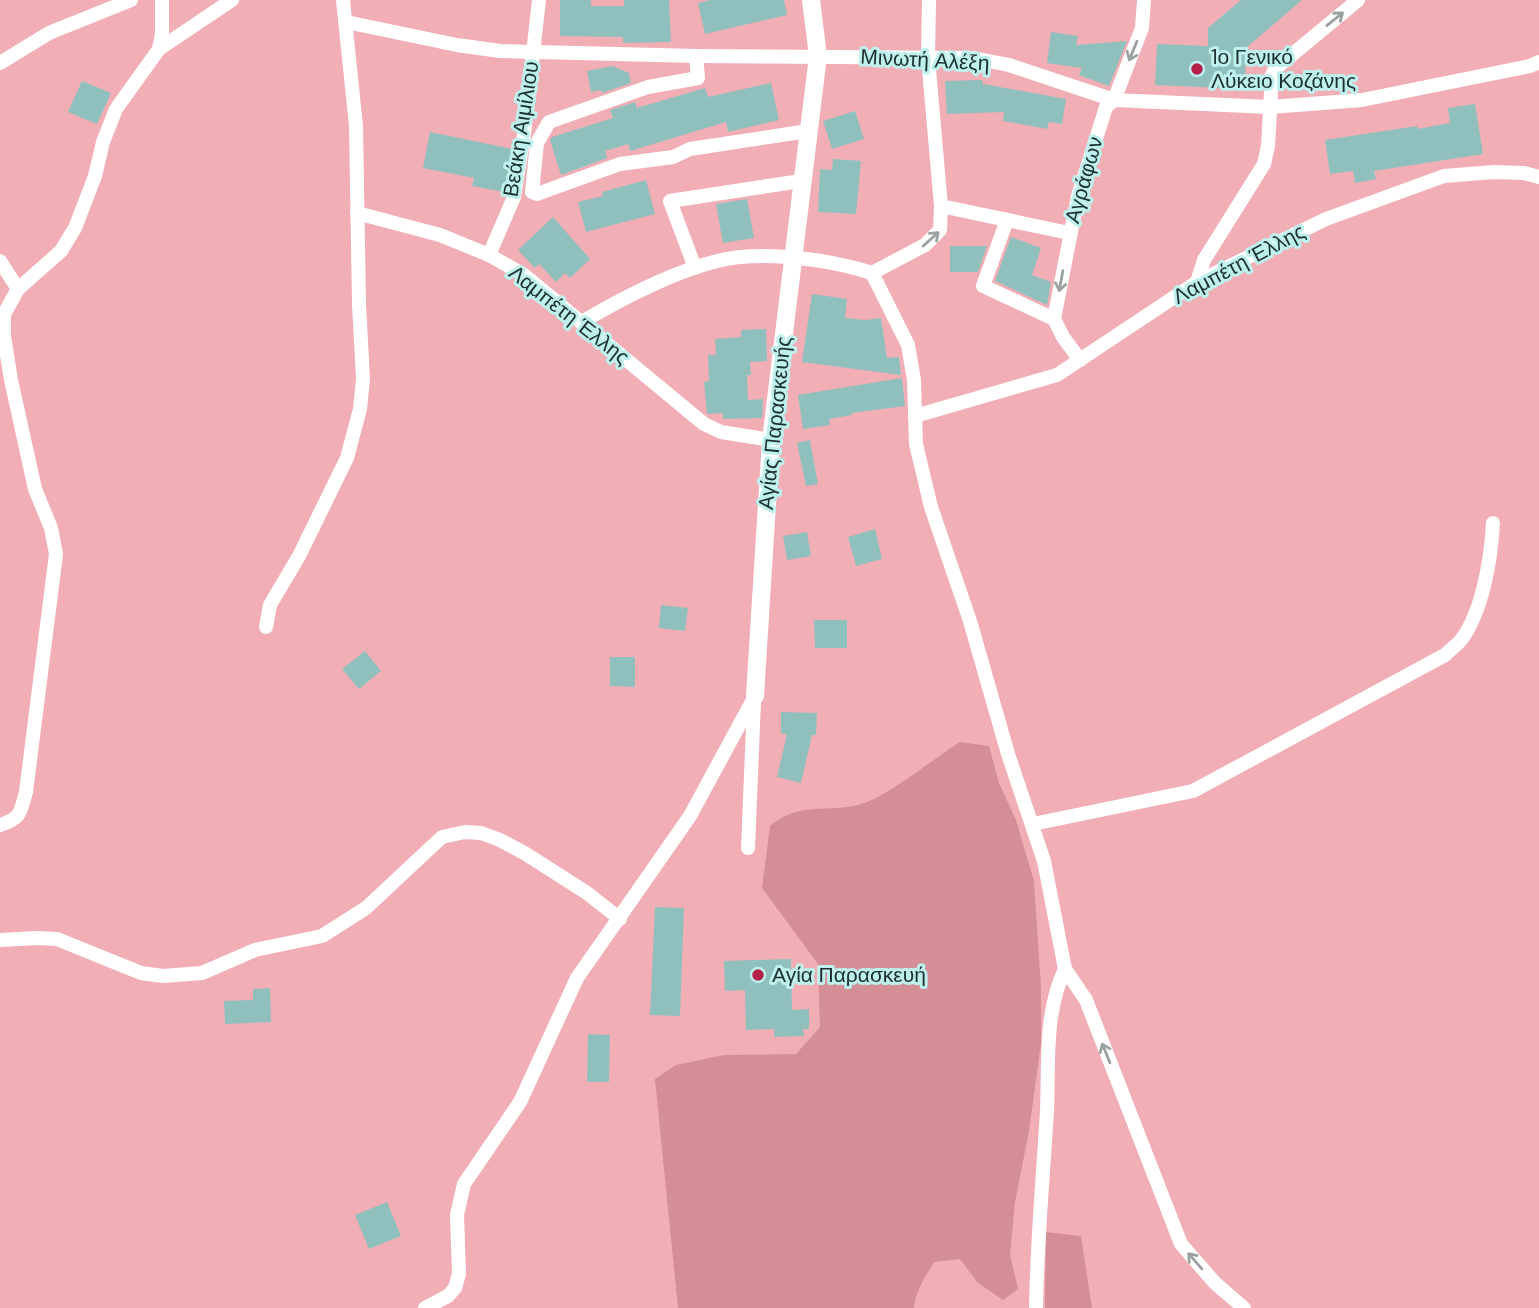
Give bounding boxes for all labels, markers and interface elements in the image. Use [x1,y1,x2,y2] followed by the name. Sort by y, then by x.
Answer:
[1326,11,1344,26] one-way arrow
[1126,39,1139,61] one-way arrow
[860,43,990,77] street label: Μινωτή Αλέξη
[1211,43,1356,95] place label: 1ο Γενικό Λύκειο Κοζάνης
[496,59,546,199] street label: Βεάκη Αιμίλιου
[1189,61,1205,77] marker: 1ο Γενικό Λύκειο Κοζάνης
[1058,133,1110,227] street label: Αγράφων
[1168,217,1310,311] street label: Λαμπέτη Έλλης
[922,231,940,247] one-way arrow
[503,259,635,371] street label: Λαμπέτη Έλλης
[1054,269,1067,292] one-way arrow
[752,335,798,511] street label: Αγίας Παρασκευής
[772,961,926,989] place label: Αγία Παρασκευή
[750,967,766,983] marker: Αγία Παρασκευή
[1099,1042,1112,1064] one-way arrow
[1187,1252,1203,1270] one-way arrow

